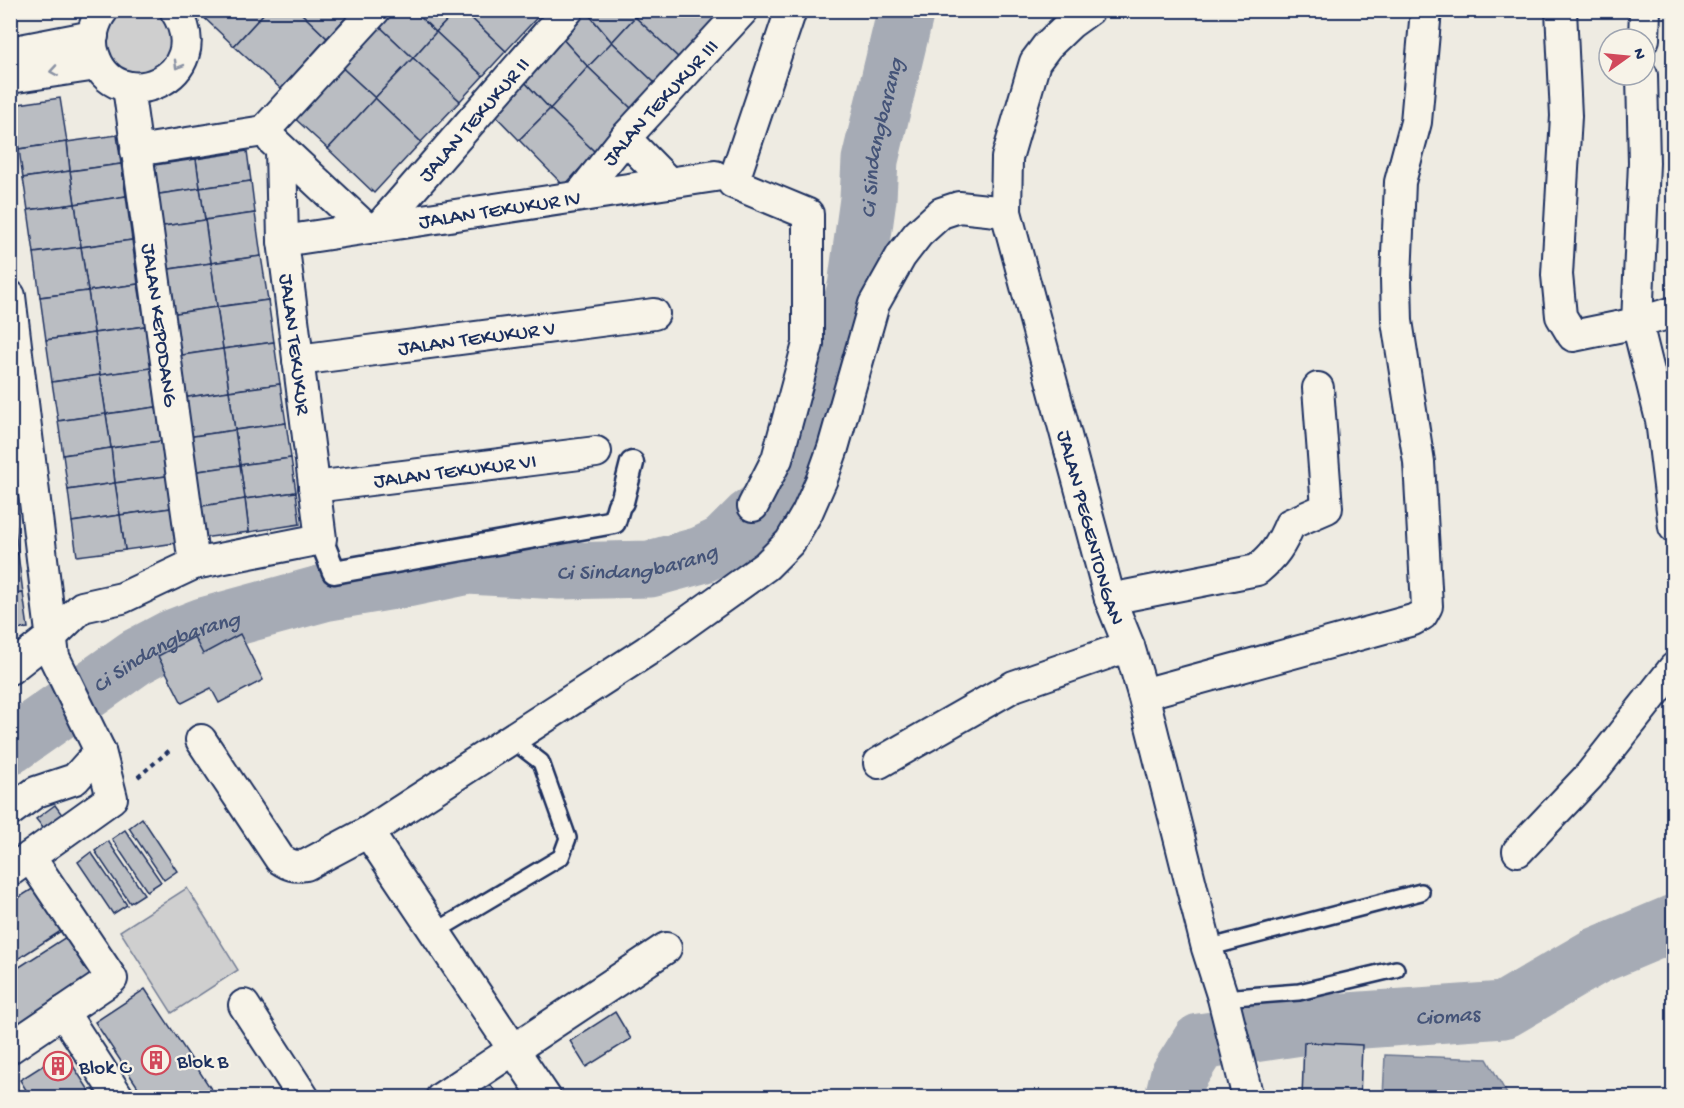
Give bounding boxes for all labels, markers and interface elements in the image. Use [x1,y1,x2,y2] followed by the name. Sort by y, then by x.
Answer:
[1597,27,1657,87] north arrow
[599,36,726,172] street label: JALAN TEKUKUR III
[1628,47,1649,62] text: N
[415,54,537,189] street label: JALAN TEKUKUR II
[857,55,911,220] water label: Ci Sindangbarang
[174,58,185,69] one-way arrow
[49,65,58,77] one-way arrow
[417,187,583,236] street label: JALAN TEKUKUR IV
[134,242,181,409] street label: JALAN KEPODANG
[271,273,314,417] street label: JALAN TEKUKUR
[397,318,557,363] street label: JALAN TEKUKUR V
[1049,428,1128,629] street label: JALAN PEGENTONGAN
[373,450,538,495] street label: JALAN TEKUKUR VI
[556,539,724,588] water label: Ci Sindangbarang
[89,607,245,701] water label: Ci Sindangbarang
[1415,1003,1482,1033] water label: Ciomas
[140,1044,172,1076] building icon: Blok B
[42,1050,74,1082] building icon: Blok C
[176,1051,230,1076] place label: Blok B
[78,1057,133,1082] place label: Blok C

